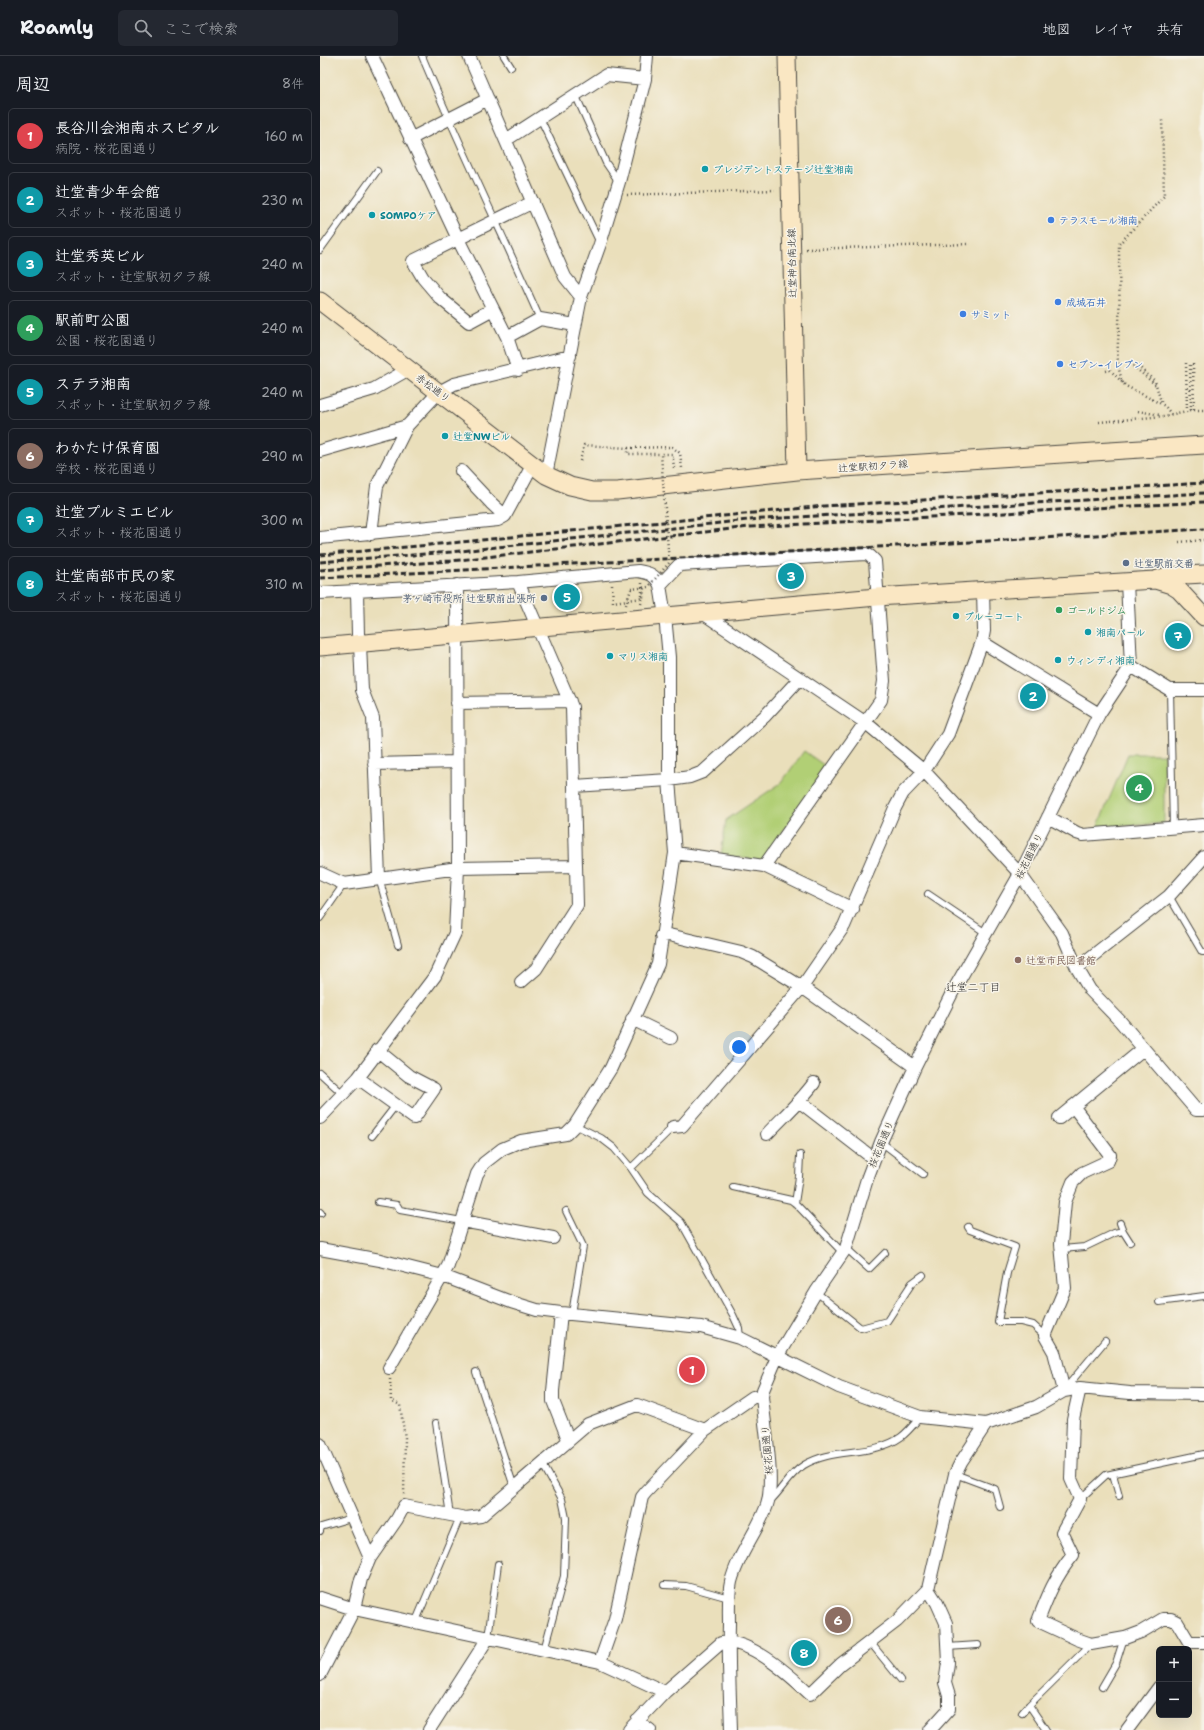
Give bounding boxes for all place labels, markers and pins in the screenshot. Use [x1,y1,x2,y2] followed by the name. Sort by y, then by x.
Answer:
[713,163,854,176] place label: プレジデントステージ辻堂湘南
[700,164,710,174] marker: プレジデントステージ辻堂湘南
[380,209,437,222] place label: SOMPOケア
[367,210,377,220] marker: SOMPOケア
[1059,214,1138,227] place label: テラスモール湘南
[1046,215,1056,225] marker: テラスモール湘南
[1066,296,1106,309] place label: 成城石井
[1053,297,1063,307] marker: 成城石井
[971,308,1011,321] place label: サミット
[958,309,968,319] marker: サミット
[1068,358,1143,371] place label: セブン-イレブン
[1055,359,1065,369] marker: セブン-イレブン
[453,430,511,443] place label: 辻堂NWビル
[440,431,450,441] marker: 辻堂NWビル
[1134,557,1194,570] place label: 辻堂駅前交番
[1121,558,1131,568] marker: 辻堂駅前交番
[778,561,804,591] pin: 3
[554,582,580,612] pin: 5
[403,592,536,605] place label: 茅ヶ崎市役所 辻堂駅前出張所
[539,593,549,603] marker: 茅ヶ崎市役所 辻堂駅前出張所
[1067,604,1126,617] place label: ゴールドジム
[1054,605,1064,615] marker: ゴールドジム
[964,610,1024,623] place label: ブルーコート
[951,611,961,621] marker: ブルーコート
[1165,621,1191,651] pin: 7
[1096,626,1146,639] place label: 湘南パール
[1083,627,1093,637] marker: 湘南パール
[618,650,668,663] place label: マリス湘南
[605,651,615,661] marker: マリス湘南
[1066,654,1135,667] place label: ウィンディ湘南
[1053,655,1063,665] marker: ウィンディ湘南
[1020,681,1046,711] pin: 2
[1126,773,1152,803] pin: 4
[1026,954,1096,967] place label: 辻堂市民図書館
[1013,955,1023,965] marker: 辻堂市民図書館
[679,1355,705,1385] pin: 1
[825,1605,851,1635] pin: 6
[791,1638,817,1668] pin: 8

